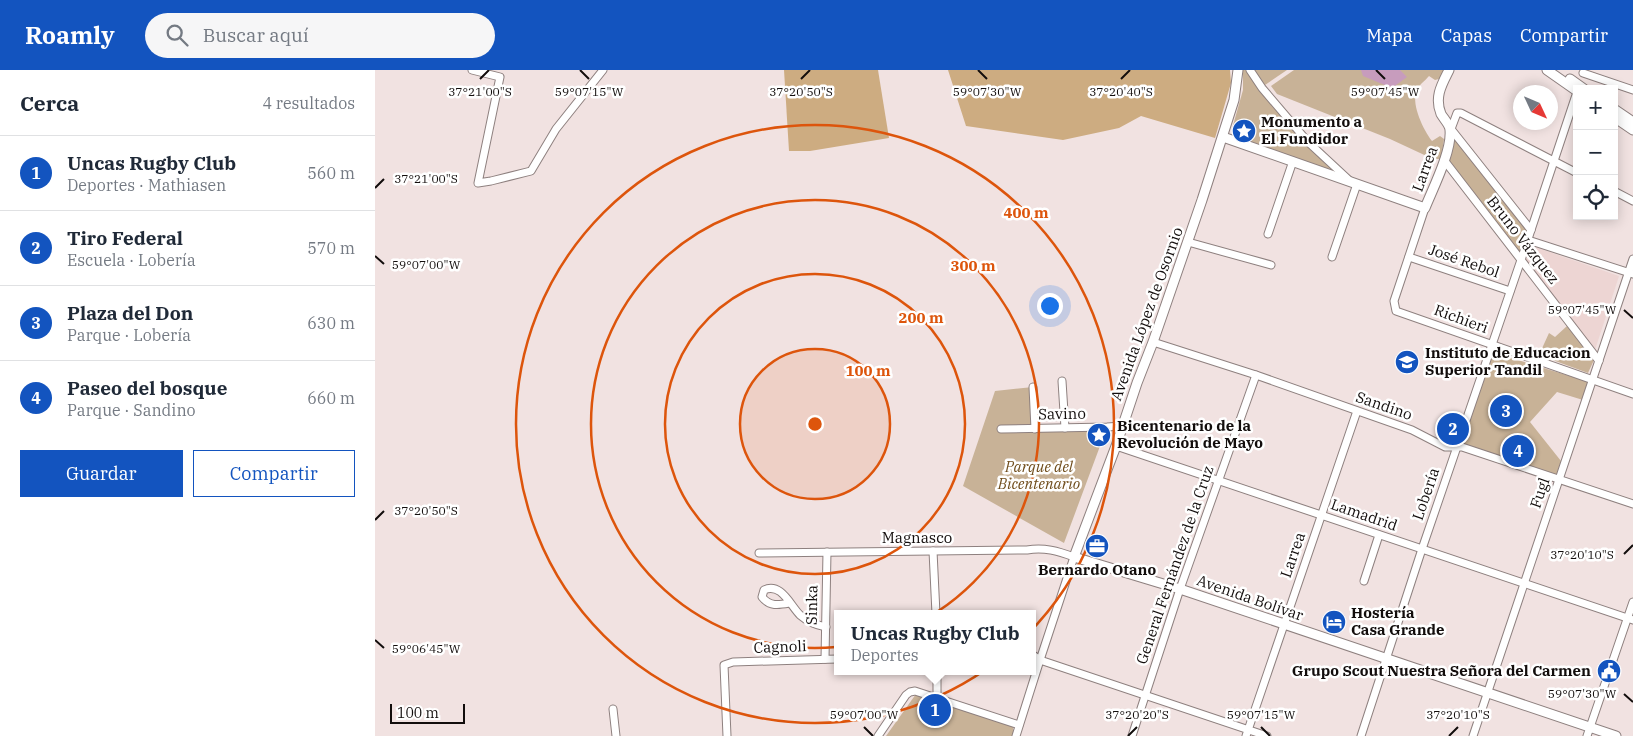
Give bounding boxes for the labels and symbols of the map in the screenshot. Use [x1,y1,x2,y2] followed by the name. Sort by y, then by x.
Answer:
[448,84,512,99] text: 37°21'00"S
[555,84,624,99] text: 59°07'15"W
[769,84,833,99] text: 37°20'50"S
[953,84,1022,99] text: 59°07'30"W
[1089,84,1153,99] text: 37°20'40"S
[1351,84,1420,99] text: 59°07'45"W
[1513,85,1558,130] north arrow
[1261,112,1363,148] place label: Monumento a El Fundidor
[1231,118,1257,144] place icon: Monumento a El Fundidor
[1408,144,1441,194] street label: Larrea
[394,171,458,186] text: 37°21'00"S
[1483,192,1564,287] street label: Bruno Vázquez
[1003,203,1049,222] text: 400 m
[1106,224,1187,403] street label: Avenida López de Osornio
[1426,240,1502,282] street label: José Rebol
[950,256,996,275] text: 300 m
[392,257,461,272] text: 59°07'00"W
[1037,293,1063,319] your location
[1432,300,1491,337] street label: Richieri
[1548,302,1617,317] text: 59°07'45"W
[898,308,944,327] text: 200 m
[1425,343,1591,379] place label: Instituto de Educacion Superior Tandil
[1394,349,1420,375] school or university icon: Instituto de Educacion Superior Tandil
[845,361,891,380] text: 100 m
[1353,387,1415,424] street label: Sandino
[1490,392,1522,430] pin: 3
[1038,404,1086,423] street label: Savino
[1437,410,1469,448] pin: 2
[806,415,824,433] centre of rings
[1117,416,1263,452] place label: Bicentenario de la Revolución de Mayo
[1086,422,1112,448] place icon: Bicentenario de la Revolución de Mayo
[1502,432,1534,470] pin: 4
[997,457,1080,493] park label: Parque del Bicentenario
[1132,463,1217,667] street label: General Fernández de la Cruz
[1408,465,1443,523] street label: Lobería
[1526,475,1554,511] street label: Fugl
[1328,494,1400,535] street label: Lamadrid
[394,503,458,518] text: 37°20'50"S
[882,528,952,547] street label: Magnasco
[1276,530,1309,580] street label: Larrea
[1084,533,1110,559] office icon: Bernardo Otano
[1550,547,1614,562] text: 37°20'10"S
[1038,560,1156,579] place label: Bernardo Otano
[1194,570,1306,625] street label: Avenida Bolívar
[802,585,821,625] street label: Sinka
[1351,603,1445,639] place label: Hostería Casa Grande
[1321,609,1347,635] hotel icon: Hostería Casa Grande
[753,636,807,657] street label: Cagnoli
[392,641,461,656] text: 59°06'45"W
[1596,658,1622,684] public building icon: Grupo Scout Nuestra Señora del Carmen
[1292,661,1591,680] place label: Grupo Scout Nuestra Señora del Carmen
[1548,686,1617,701] text: 59°07'30"W
[919,691,951,729] pin: 1
[390,701,465,724] scale bar
[830,707,899,722] text: 59°07'00"W
[1105,707,1169,722] text: 37°20'20"S
[1227,707,1296,722] text: 59°07'15"W
[1426,707,1490,722] text: 37°20'10"S

